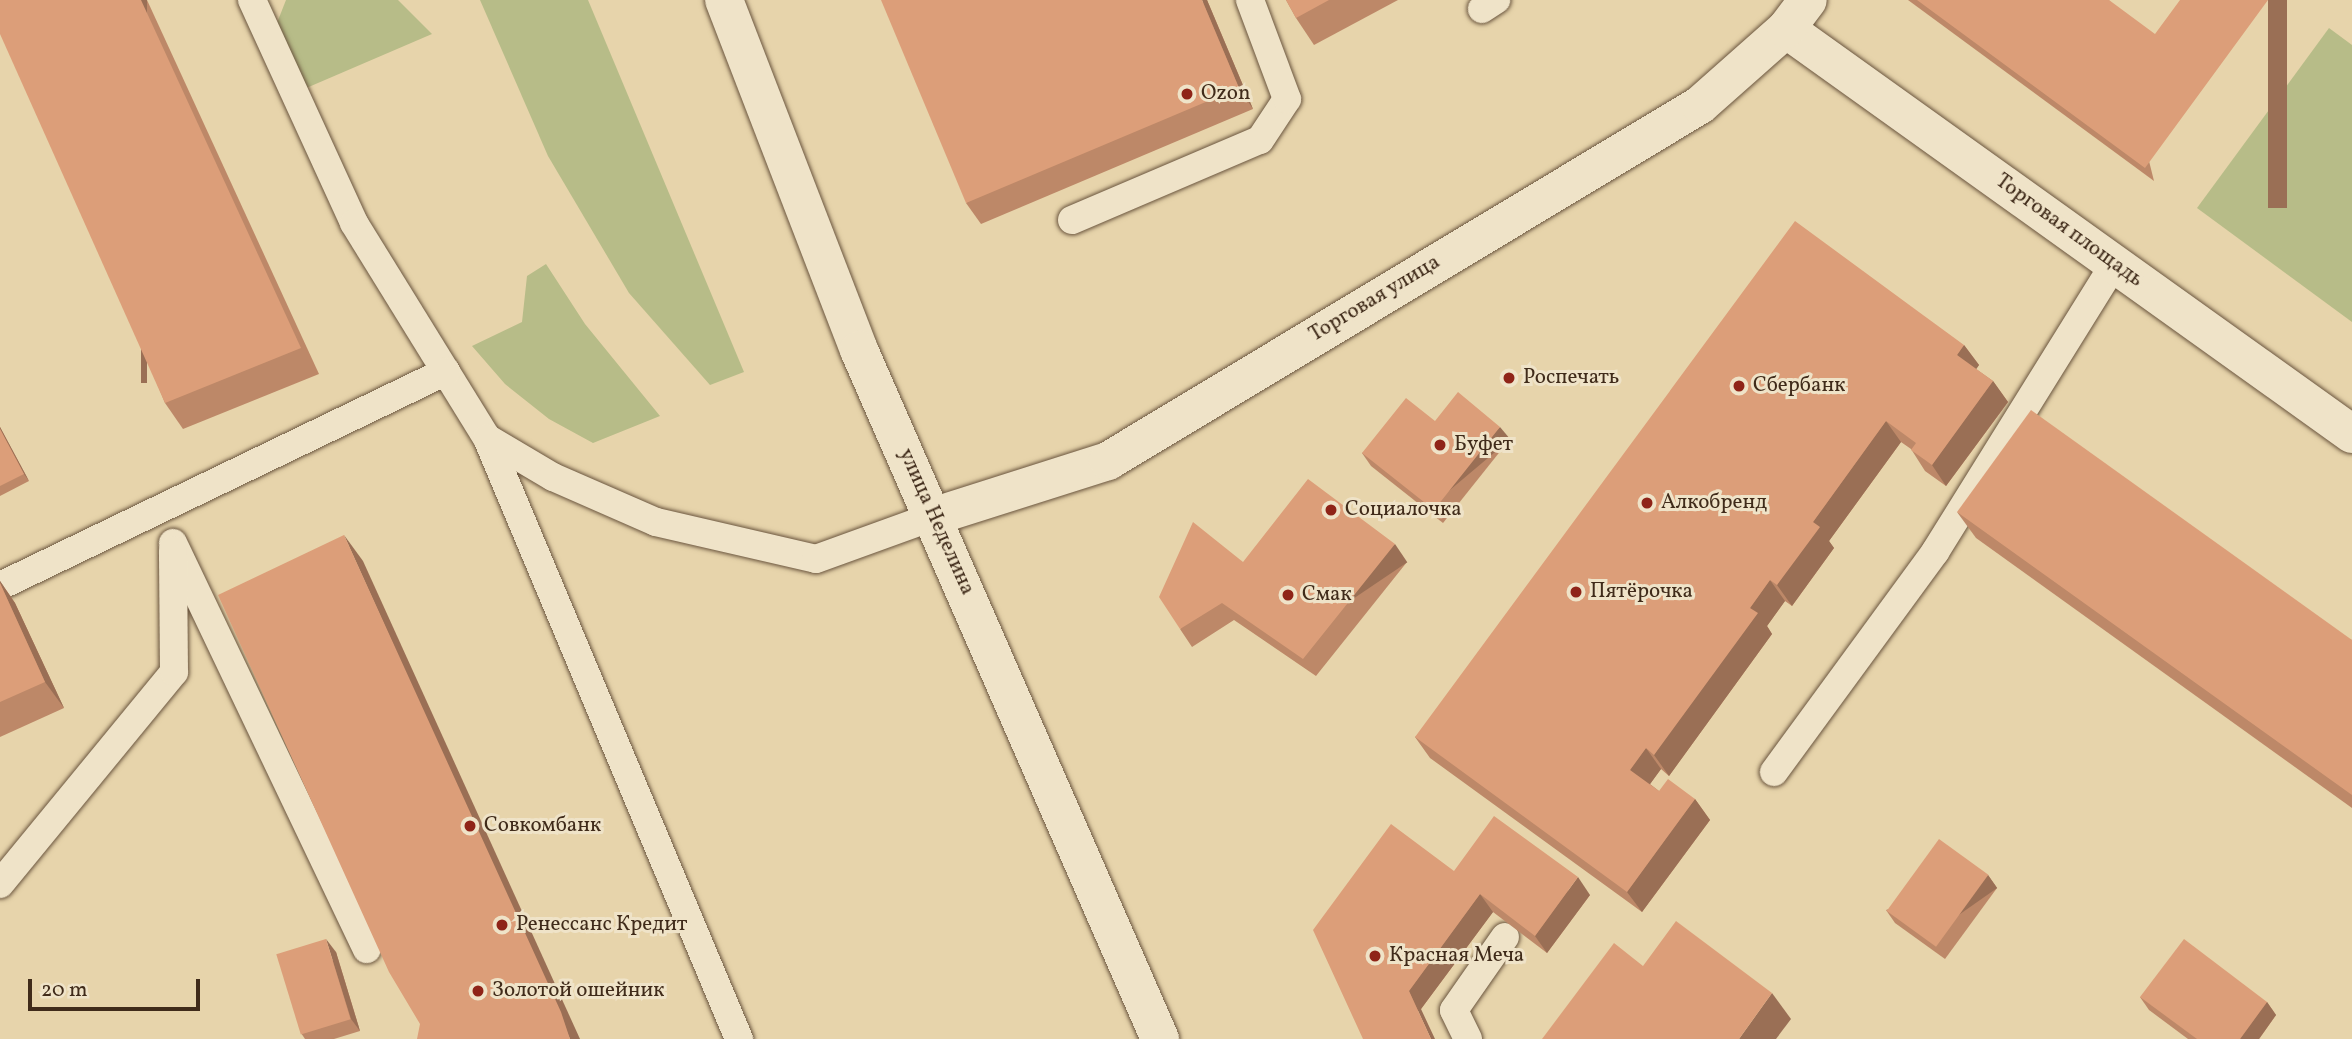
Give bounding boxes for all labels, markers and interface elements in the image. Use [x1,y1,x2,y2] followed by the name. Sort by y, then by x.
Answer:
[1201,81,1251,107] place label: Ozon
[1179,86,1195,102] marker: Ozon
[1990,169,2148,293] street label: Торговая площадь
[1305,250,1445,348] street label: Торговая улица
[1523,365,1619,391] place label: Роспечать
[1501,370,1517,386] marker: Роспечать
[1753,373,1845,399] place label: Сбербанк
[1731,378,1747,394] marker: Сбербанк
[1454,432,1513,458] place label: Буфет
[1432,437,1448,453] marker: Буфет
[892,445,980,599] street label: улица Неделина
[1661,490,1767,516] place label: Алкобренд
[1639,495,1655,511] marker: Алкобренд
[1345,497,1462,523] place label: Социалочка
[1323,502,1339,518] marker: Социалочка
[1590,579,1693,605] place label: Пятёрочка
[1302,582,1352,608] place label: Смак
[1568,584,1584,600] marker: Пятёрочка
[1280,587,1296,603] marker: Смак
[484,813,601,839] place label: Совкомбанк
[462,818,478,834] marker: Совкомбанк
[516,912,687,938] place label: Ренессанс Кредит
[494,917,510,933] marker: Ренессанс Кредит
[1389,943,1524,969] place label: Красная Меча
[1367,948,1383,964] marker: Красная Меча
[32,965,203,1009] scale bar
[41,976,87,1005] text: 20 m
[492,978,664,1004] place label: Золотой ошейник
[470,983,486,999] marker: Золотой ошейник

